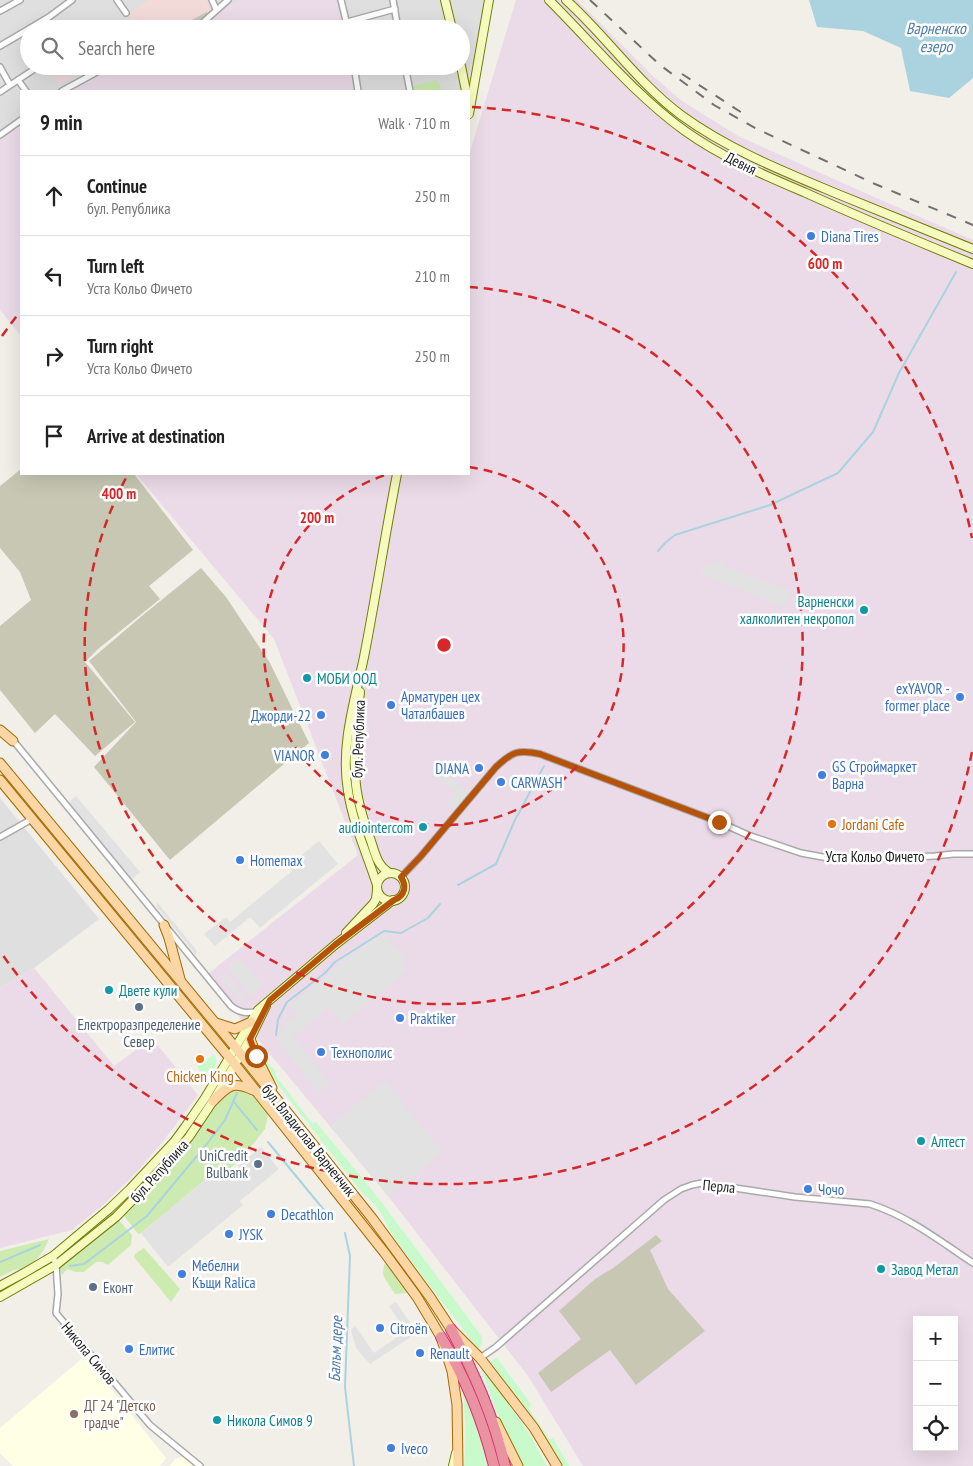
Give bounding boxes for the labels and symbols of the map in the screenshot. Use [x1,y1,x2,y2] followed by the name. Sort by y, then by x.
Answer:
[906,18,967,56] water label: Варненско езеро
[722,147,760,179] street label: Девня
[821,227,879,246] place label: Diana Tires
[805,230,817,242] marker: Diana Tires
[808,254,842,273] text: 600 m
[102,484,136,503] text: 400 m
[300,508,334,527] text: 200 m
[740,592,854,628] place label: Варненски халколитен некропол
[858,604,870,616] marker: Варненски халколитен некропол
[435,636,453,654] centre of rings
[317,669,377,688] place label: МОБИ ООД
[301,672,313,684] marker: МОБИ ООД
[885,679,950,715] place label: exYAVOR - former place
[401,687,480,723] place label: Арматурен цех Чаталбашев
[954,691,966,703] marker: exYAVOR - former place
[385,699,397,711] marker: Арматурен цех Чаталбашев
[347,700,369,778] street label: бул. Република
[251,706,311,725] place label: Джорди-22
[315,709,327,721] marker: Джорди-22
[273,746,315,765] place label: VIANOR
[319,749,331,761] marker: VIANOR
[832,757,917,793] place label: GS Строймаркет Варна
[435,759,470,778] place label: DIANA
[473,762,485,774] marker: DIANA
[816,769,828,781] marker: GS Строймаркет Варна
[511,773,563,792] place label: CARWASH
[495,776,507,788] marker: CARWASH
[708,811,731,834] route end
[841,815,904,834] place label: Jordani Cafe
[339,818,413,837] place label: audiointercom
[826,818,838,830] marker: Jordani Cafe
[417,821,429,833] marker: audiointercom
[826,847,924,866] street label: Уста Кольо Фичето
[250,851,302,870] place label: Homemax
[234,854,246,866] marker: Homemax
[119,981,177,1000] place label: Двете кули
[103,984,115,996] marker: Двете кули
[133,1001,145,1013] marker: Електроразпределение Север
[410,1009,457,1028] place label: Praktiker
[394,1012,406,1024] marker: Praktiker
[77,1015,201,1051] place label: Електроразпределение Север
[331,1043,393,1062] place label: Технополис
[245,1045,268,1068] route start
[315,1046,327,1058] marker: Технополис
[194,1053,206,1065] marker: Chicken King
[166,1067,234,1086] place label: Chicken King
[258,1080,360,1200] street label: бул. Владислав Варненчик
[931,1132,965,1151] place label: Алтест
[915,1135,927,1147] marker: Алтест
[126,1136,192,1206] street label: бул. Република
[199,1146,248,1182] place label: UniCredit Bulbank
[252,1158,264,1170] marker: UniCredit Bulbank
[702,1175,736,1197] street label: Перла
[818,1180,844,1199] place label: Чочо
[802,1183,814,1195] marker: Чочо
[281,1205,334,1224] place label: Decathlon
[265,1208,277,1220] marker: Decathlon
[238,1225,264,1244] place label: JYSK
[223,1228,235,1240] marker: JYSK
[192,1256,256,1292] place label: Мебелни Къщи Ralica
[891,1260,958,1279] place label: Завод Метал
[875,1263,887,1275] marker: Завод Метал
[176,1268,188,1280] marker: Мебелни Къщи Ralica
[103,1278,133,1297] place label: Еконт
[87,1281,99,1293] marker: Еконт
[324,1315,346,1382] water label: Балъм дере
[57,1318,121,1388] street label: Никола Симов
[390,1319,428,1338] place label: Citroën
[374,1322,386,1334] marker: Citroën
[139,1340,176,1359] place label: Елитис
[123,1343,135,1355] marker: Елитис
[430,1344,470,1363] place label: Renault
[414,1347,426,1359] marker: Renault
[84,1396,156,1432] place label: ДГ 24 "Детско градче"
[68,1408,80,1420] marker: ДГ 24 "Детско градче"
[227,1411,313,1430] place label: Никола Симов 9
[211,1414,223,1426] marker: Никола Симов 9
[401,1439,428,1458] place label: Iveco
[385,1442,397,1454] marker: Iveco

